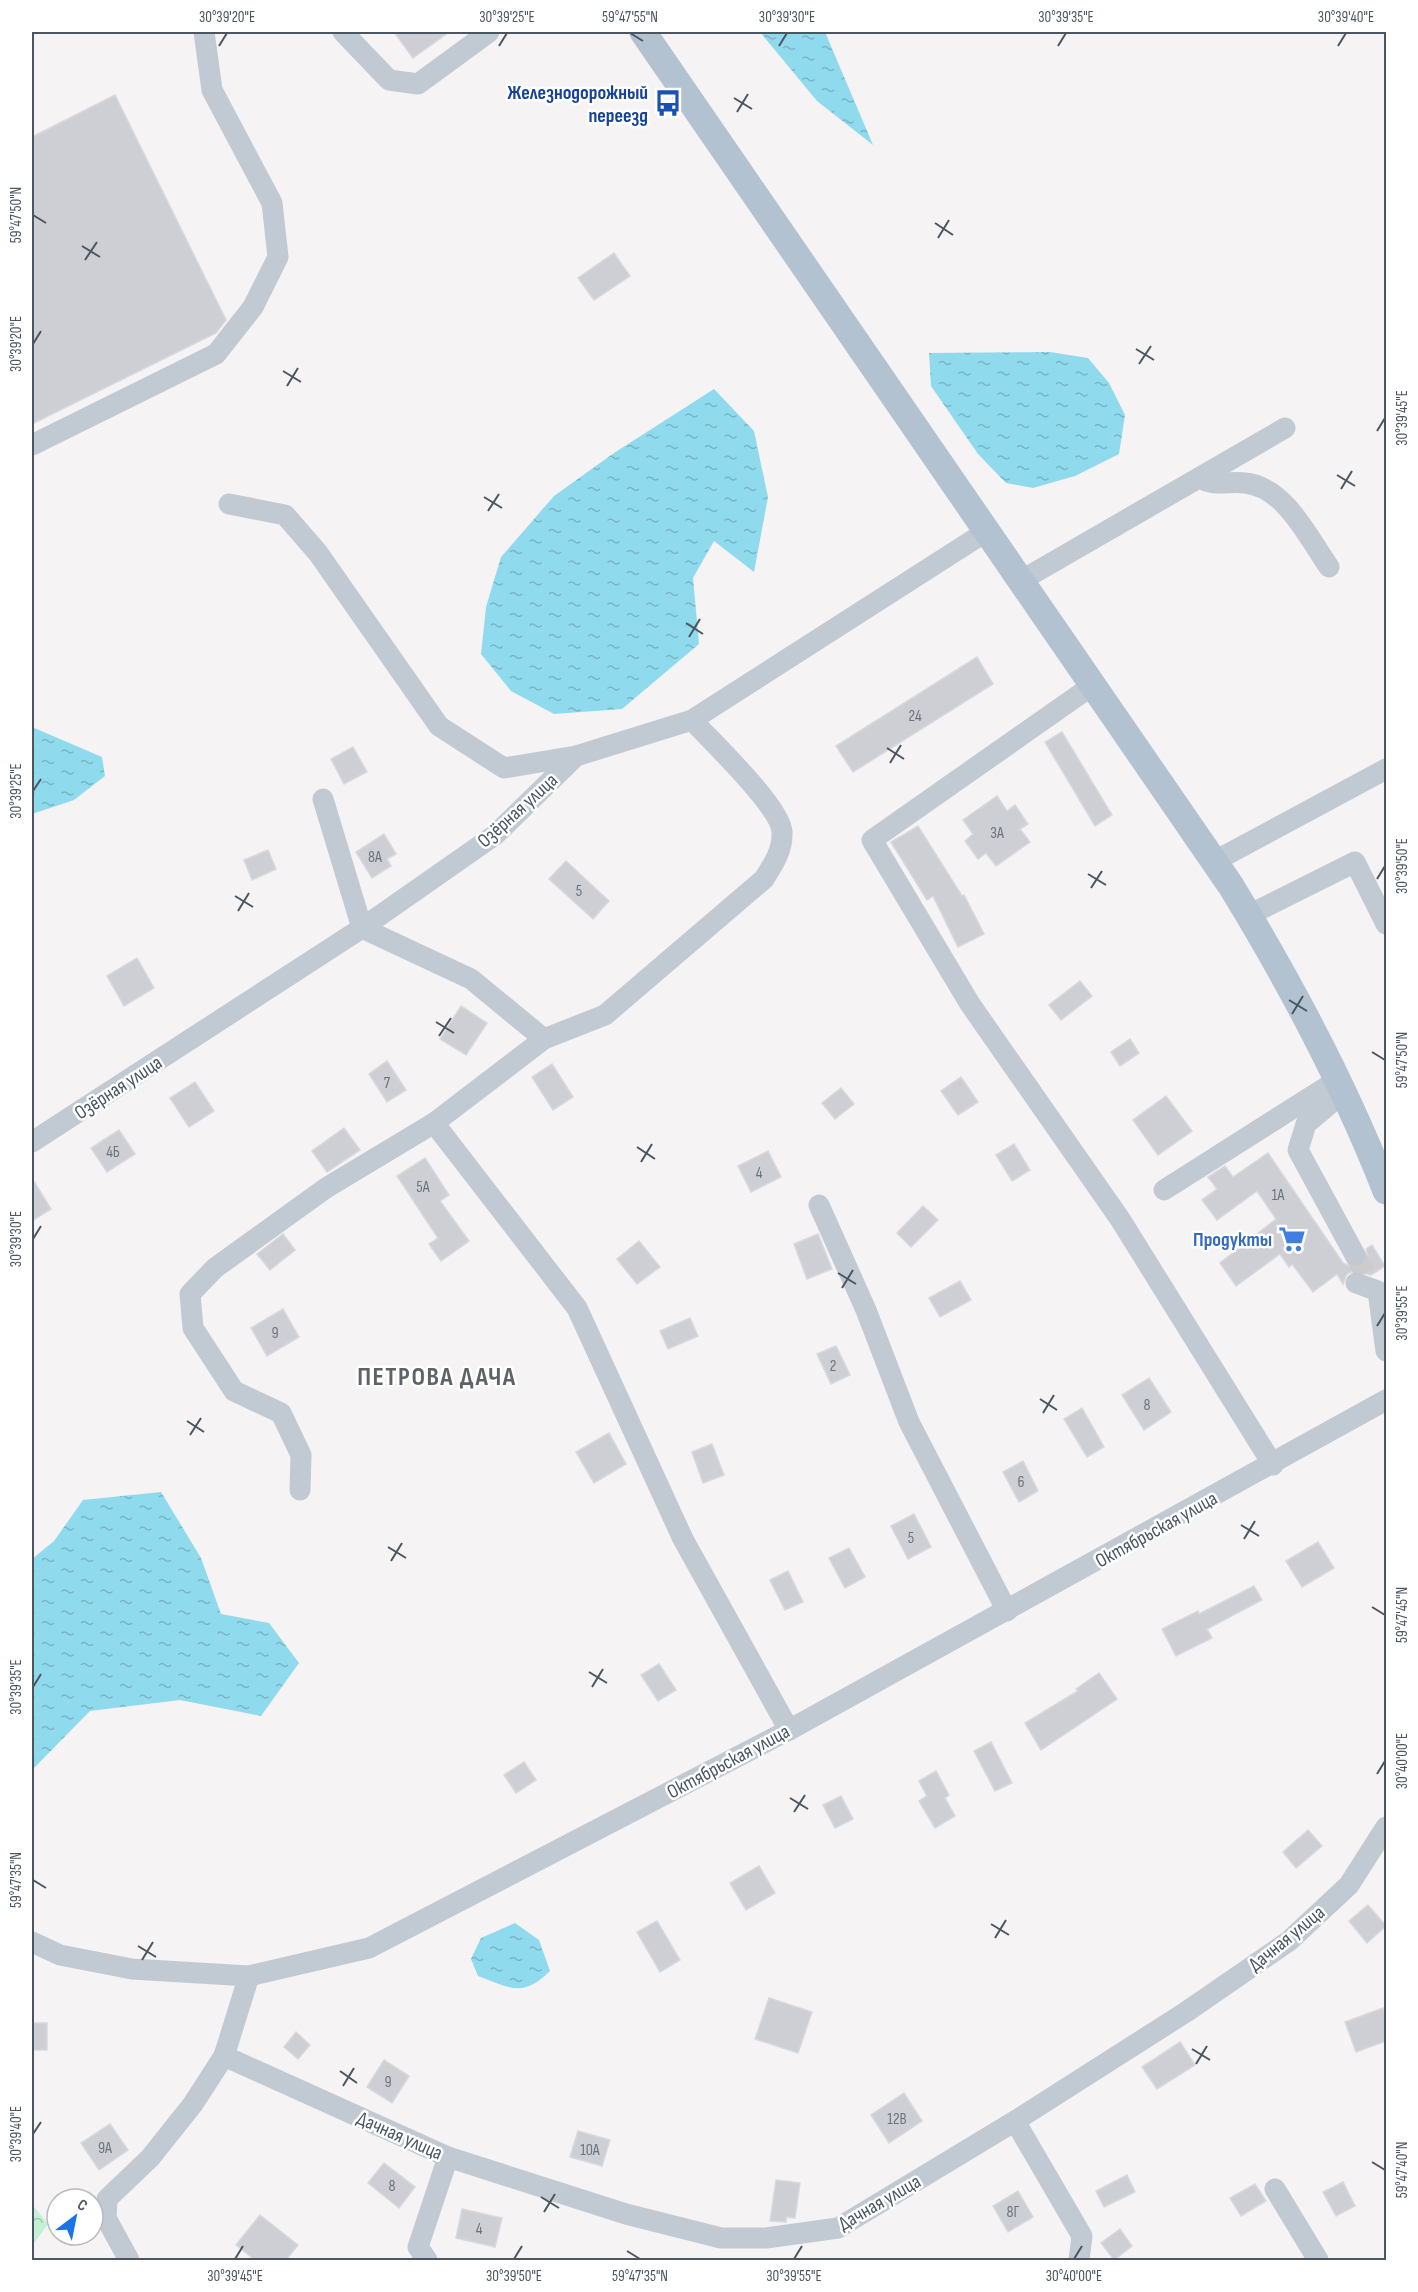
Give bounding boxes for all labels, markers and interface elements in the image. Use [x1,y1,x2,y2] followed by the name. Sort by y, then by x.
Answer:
[199,8,255,27] text: 30°39'20"E
[479,8,535,27] text: 30°39'25"E
[602,8,658,27] text: 59°47'55"N
[759,8,815,27] text: 30°39'30"E
[1038,8,1094,27] text: 30°39'35"E
[1318,8,1374,27] text: 30°39'40"E
[507,81,648,128] place label: Железнодорожный переезд
[653,88,683,118] bus stop icon: Железнодорожный переезд
[7,187,26,243] text: 59°47'50"N
[7,316,26,372] text: 30°39'20"E
[1393,390,1412,446] text: 30°39'45"E
[908,707,922,726] house number: 24
[7,763,26,819] text: 30°39'25"E
[473,769,563,853] street label: Озёрная улица
[990,824,1004,843] house number: 3А
[1393,838,1412,894] text: 30°39'50"E
[368,848,382,867] house number: 8А
[576,882,582,901] house number: 5
[1393,1032,1412,1088] text: 59°47'50"N
[70,1051,167,1125] street label: Озёрная улица
[384,1074,391,1093] house number: 7
[106,1143,120,1162] house number: 4Б
[756,1164,763,1183] house number: 4
[416,1178,430,1197] house number: 5А
[1272,1186,1284,1205] house number: 1А
[7,1211,26,1267] text: 30°39'30"E
[1277,1224,1307,1254] supermarket icon: Продукты
[1193,1228,1272,1252] place label: Продукты
[1393,1285,1412,1341] text: 30°39'55"E
[271,1324,279,1343] house number: 9
[830,1357,836,1376] house number: 2
[357,1362,517,1393] district label: ПЕТРОВА ДАЧА
[1143,1396,1151,1415] house number: 8
[1017,1473,1025,1492] house number: 6
[1091,1487,1222,1573] street label: Октябрьская улица
[908,1529,914,1548] house number: 5
[1393,1587,1412,1643] text: 59°47'45"N
[7,1659,26,1715] text: 30°39'35"E
[663,1719,794,1804] street label: Октябрьская улица
[1393,1733,1412,1789] text: 30°40'00"E
[7,1852,26,1908] text: 59°47'35"N
[1244,1901,1330,1977] street label: Дачная улица
[384,2073,392,2092] house number: 9
[7,2106,26,2162] text: 30°39'40"E
[353,2106,446,2165] street label: Дачная улица
[887,2110,907,2129] house number: 12В
[98,2139,112,2158] house number: 9А
[580,2141,600,2160] house number: 10А
[1393,2142,1412,2198] text: 59°47'40"N
[834,2170,925,2236] street label: Дачная улица
[388,2177,396,2196] house number: 8
[45,2187,105,2247] north arrow
[74,2195,91,2216] text: С
[1007,2203,1020,2222] house number: 8Г
[476,2220,483,2239] house number: 4
[207,2267,263,2286] text: 30°39'45"E
[486,2267,542,2286] text: 30°39'50"E
[612,2267,668,2286] text: 59°47'35"N
[766,2267,822,2286] text: 30°39'55"E
[1046,2267,1102,2286] text: 30°40'00"E

